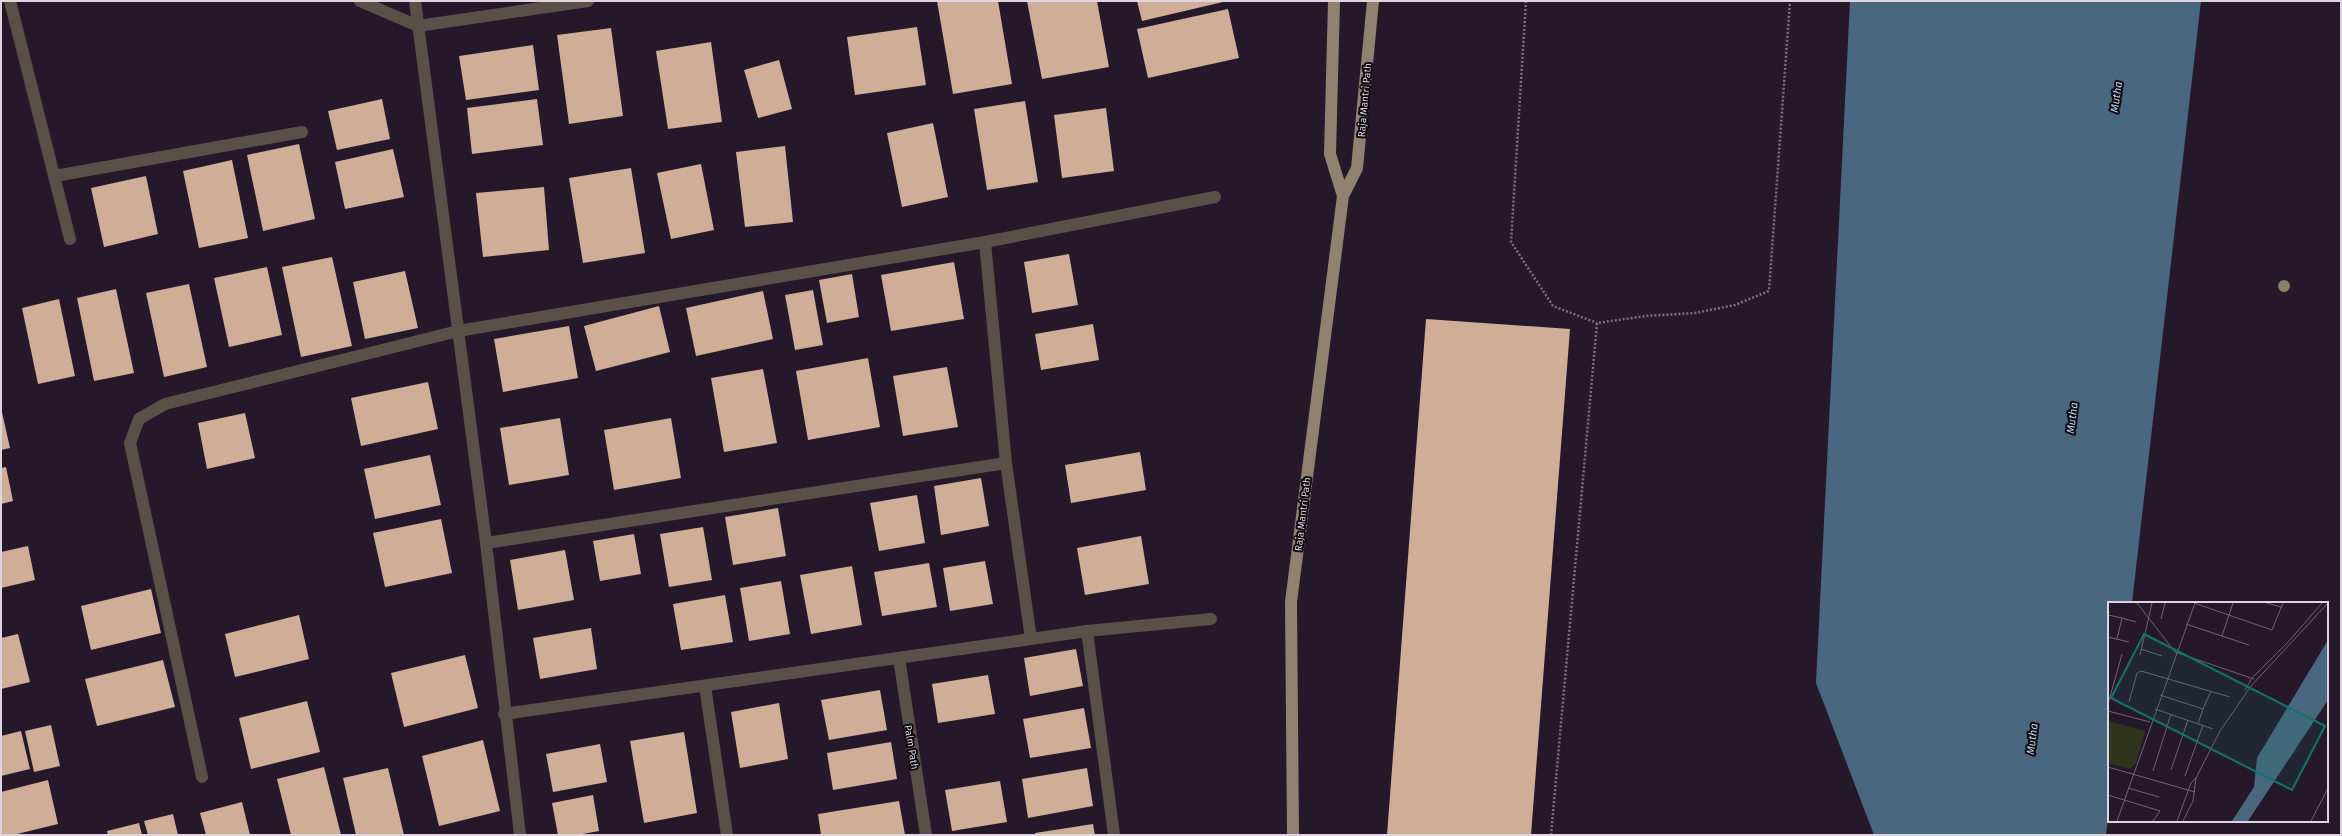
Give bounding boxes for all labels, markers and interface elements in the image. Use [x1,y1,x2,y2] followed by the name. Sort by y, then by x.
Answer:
[1356,63,1374,138] street label: Raja Mantri Path
[2108,81,2125,114] water label: Mutha
[2064,402,2081,434] water label: Mutha
[1293,476,1313,552] street label: Raja Mantri Path
[2108,602,2328,822] inset map
[2024,723,2041,755] water label: Mutha
[902,724,920,770] street label: Palm Path

